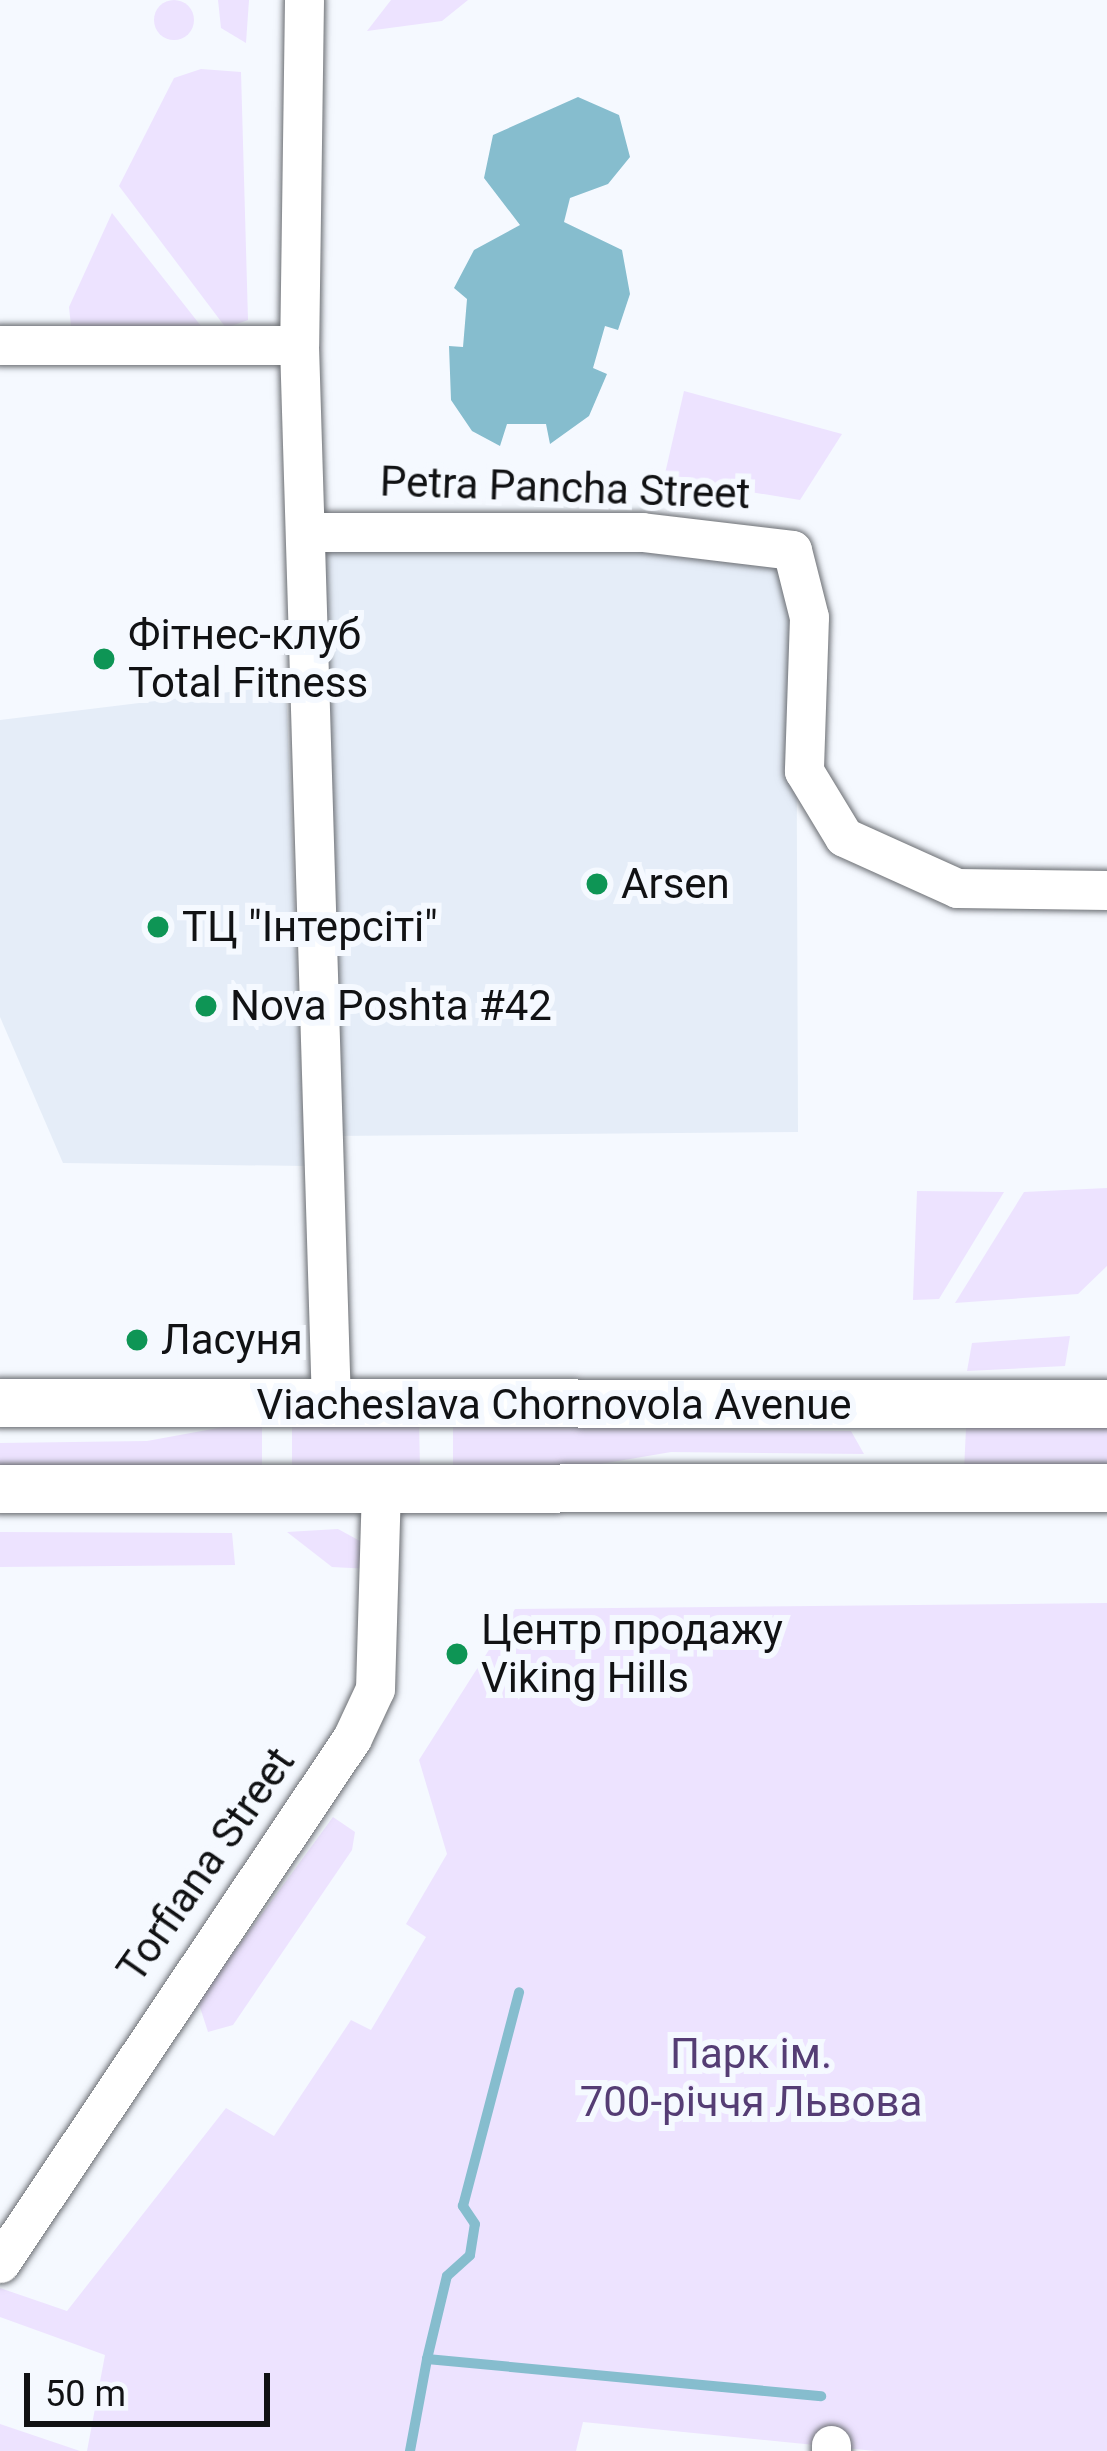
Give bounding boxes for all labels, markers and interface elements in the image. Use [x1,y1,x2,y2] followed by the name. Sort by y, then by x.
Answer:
[379,456,751,520] street label: Petra Pancha Street
[128,610,368,708] place label: Фітнес-клуб Total Fitness
[91,646,117,672] marker: Фітнес-клуб Total Fitness
[621,859,730,909] place label: Arsen
[584,871,610,897] marker: Arsen
[182,902,438,952] place label: ТЦ "Інтерсіті"
[145,914,171,940] marker: ТЦ "Інтерсіті"
[230,981,552,1031] place label: Nova Poshta #42
[193,993,219,1019] marker: Nova Poshta #42
[161,1315,303,1365] place label: Ласуня
[124,1327,150,1353] marker: Ласуня
[256,1380,852,1430] street label: Viacheslava Chornovola Avenue
[481,1605,783,1704] place label: Центр продажу Viking Hills
[444,1641,470,1667] marker: Центр продажу Viking Hills
[107,1738,305,1992] street label: Torfiana Street
[580,2029,922,2128] park label: Парк ім. 700-річчя Львова
[30,2349,276,2423] scale bar
[45,2373,126,2415] text: 50 m

